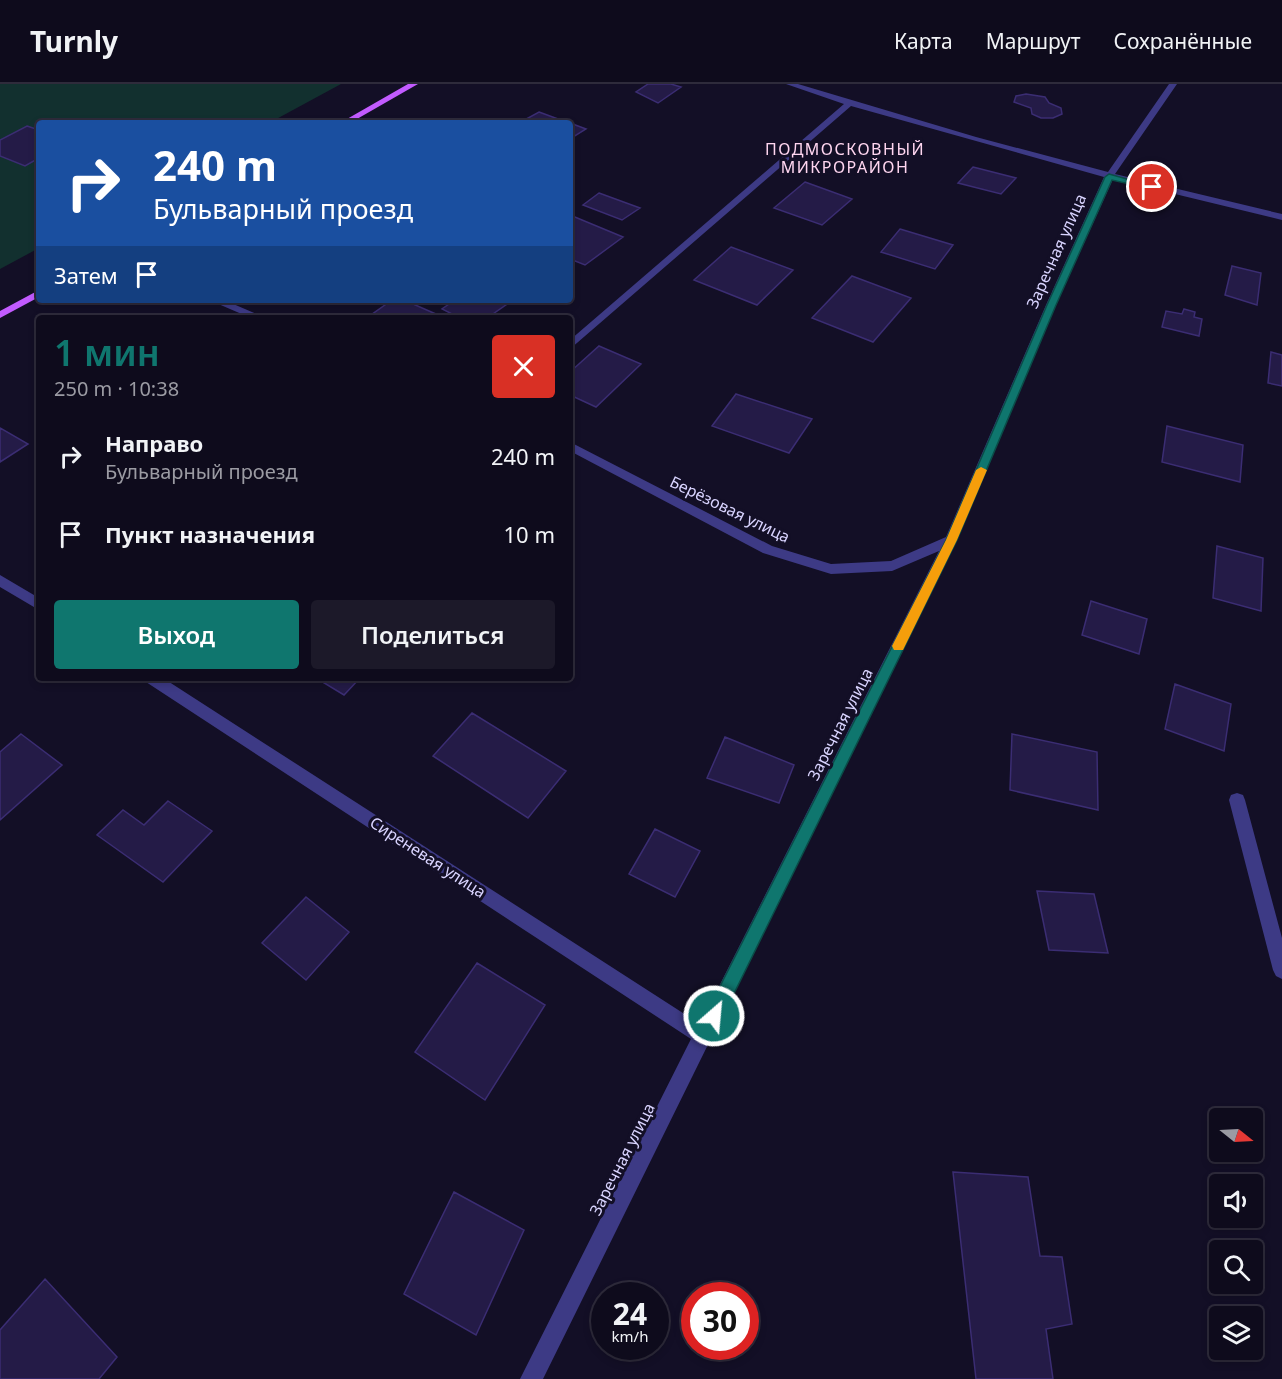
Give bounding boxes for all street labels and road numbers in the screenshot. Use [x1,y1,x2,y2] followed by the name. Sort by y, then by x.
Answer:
[1021,190,1091,312] street label: Заречная улица
[666,470,794,548] street label: Берёзовая улица
[802,664,878,784] street label: Заречная улица
[366,811,490,903] street label: Сиреневая улица
[584,1099,660,1219] street label: Заречная улица

